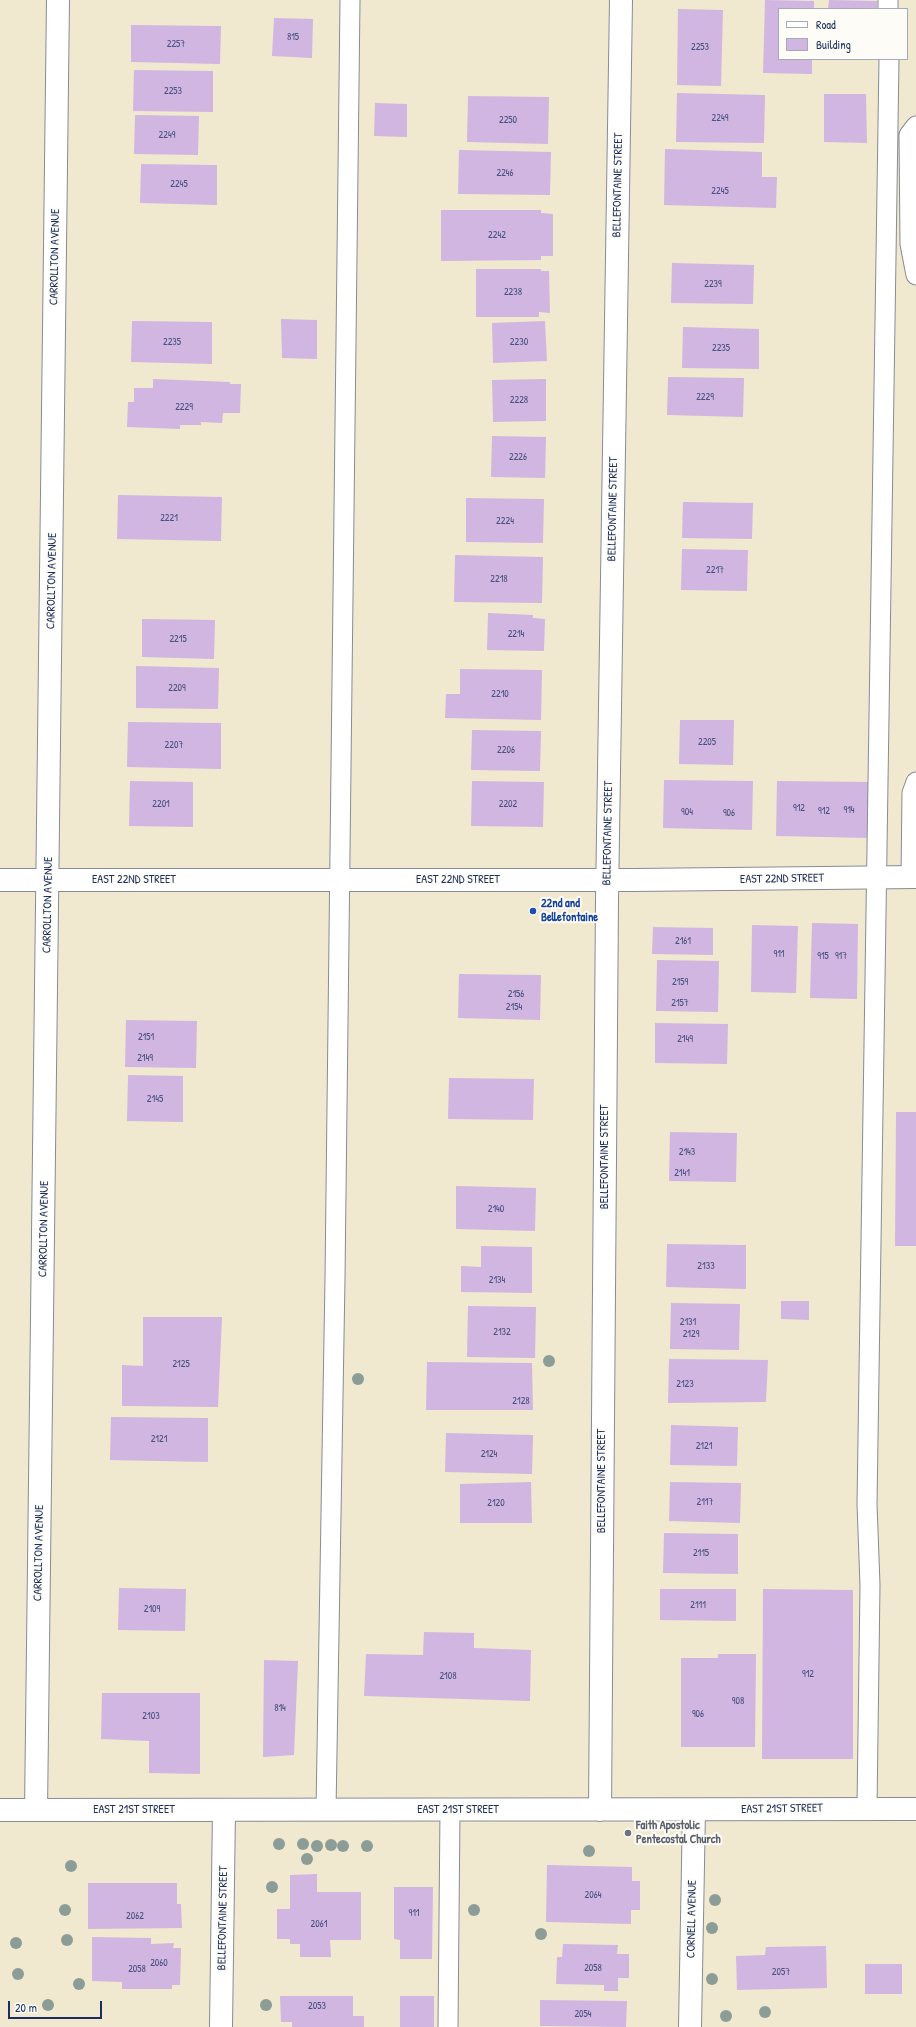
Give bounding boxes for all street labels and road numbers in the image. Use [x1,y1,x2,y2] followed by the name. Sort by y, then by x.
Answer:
[610,133,626,237] street label: BELLEFONTAINE STREET
[47,209,63,305] street label: CARROLLTON AVENUE
[605,457,621,561] street label: BELLEFONTAINE STREET
[44,533,60,629] street label: CARROLLTON AVENUE
[600,781,616,885] street label: BELLEFONTAINE STREET
[40,857,56,953] street label: CARROLLTON AVENUE
[740,871,824,887] street label: EAST 22ND STREET
[92,873,176,887] street label: EAST 22ND STREET
[416,873,500,887] street label: EAST 22ND STREET
[598,1105,612,1209] street label: BELLEFONTAINE STREET
[36,1181,52,1277] street label: CARROLLTON AVENUE
[595,1429,609,1533] street label: BELLEFONTAINE STREET
[31,1505,47,1601] street label: CARROLLTON AVENUE
[741,1801,823,1817] street label: EAST 21ST STREET
[93,1803,175,1817] street label: EAST 21ST STREET
[417,1803,499,1817] street label: EAST 21ST STREET
[215,1866,231,1970] street label: BELLEFONTAINE STREET
[684,1880,700,1958] street label: CORNELL AVENUE

